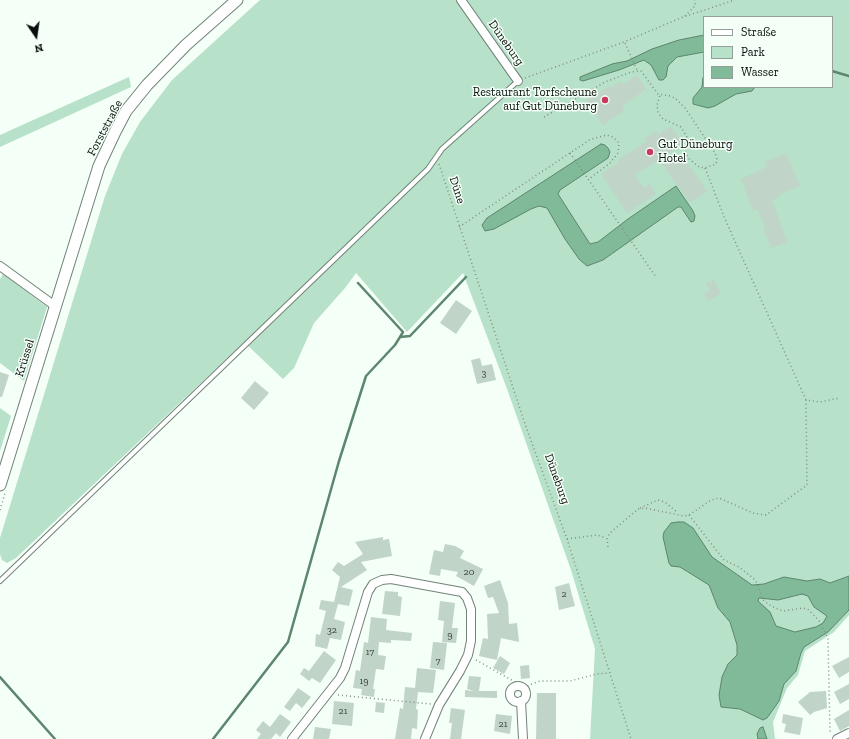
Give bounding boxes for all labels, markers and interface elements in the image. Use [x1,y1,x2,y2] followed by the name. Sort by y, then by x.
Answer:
[16,16,56,56] north arrow
[703,16,833,88] legend
[485,17,527,69] street label: Düneburg
[741,25,776,39] text: Straße
[33,41,44,55] text: N
[741,45,765,59] text: Park
[741,65,779,79] text: Wasser
[473,86,597,114] place label: Restaurant Torfscheune auf Gut Düneburg
[600,95,610,105] marker: Restaurant Torfscheune auf Gut Düneburg
[84,98,126,158] street label: Forststraße
[658,138,733,166] place label: Gut Düneburg Hotel
[645,147,655,157] marker: Gut Düneburg Hotel
[446,175,468,205] street label: Düne
[12,337,38,379] street label: Krüssel
[482,367,486,379] house number: 3
[541,452,573,506] street label: Düneburg
[464,566,474,578] house number: 20
[561,588,567,600] house number: 2
[327,624,337,636] house number: 32
[447,629,453,641] house number: 9
[366,646,374,658] house number: 17
[436,655,440,667] house number: 7
[359,675,369,687] house number: 19
[339,705,347,717] house number: 21
[499,718,507,730] house number: 21

